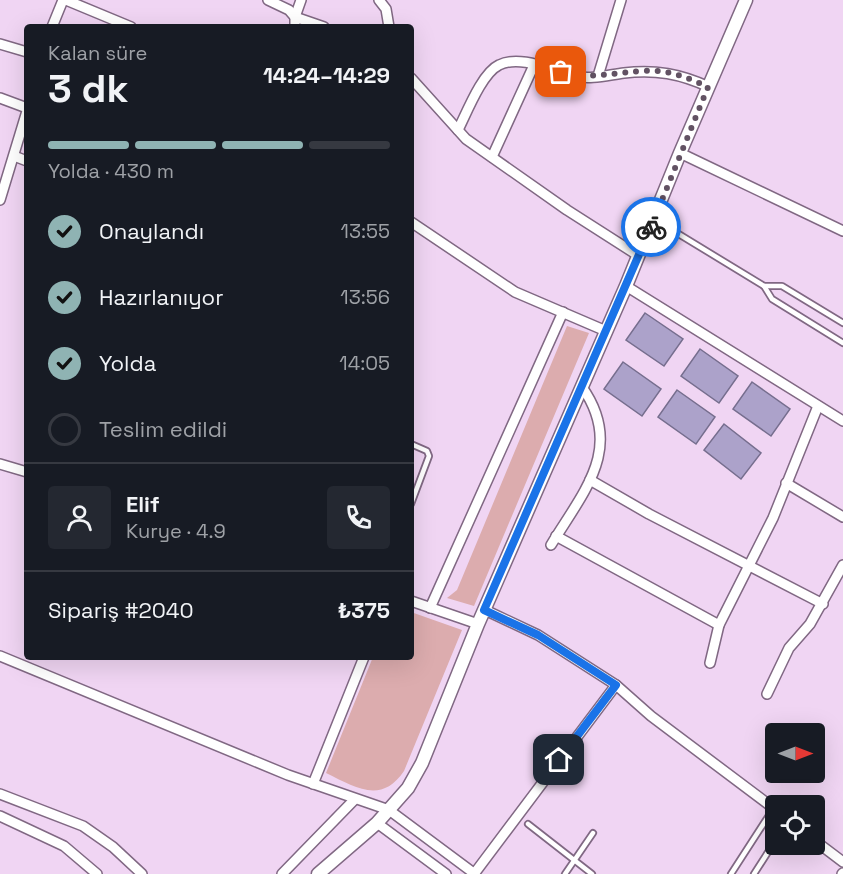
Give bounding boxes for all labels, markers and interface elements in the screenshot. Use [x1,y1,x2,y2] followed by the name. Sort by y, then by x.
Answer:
[48,40,147,66] text: Kalan süre
[535,46,586,97] pin
[544,55,577,88] icon: bag
[263,61,390,89] text: 14:24–14:29
[48,64,129,113] text: 3 dk
[48,158,174,184] text: Yolda · 430 m
[621,197,681,257] courier
[635,211,668,244] icon: bike
[48,215,81,248] icon: check
[99,217,204,245] text: Onaylandı
[341,218,390,244] text: 13:55
[48,281,81,314] icon: check
[99,283,224,311] text: Hazırlanıyor
[340,284,390,310] text: 13:56
[48,347,81,380] icon: check
[99,349,156,377] text: Yolda
[339,350,390,376] text: 14:05
[99,415,227,443] text: Teslim edildi
[48,486,111,549] button: person
[327,486,390,549] button: phone
[126,490,159,518] text: Elif
[126,518,226,544] text: Kurye · 4.9
[48,596,194,624] text: Sipariş #2040
[338,596,390,624] text: ₺375
[765,723,825,783] north arrow
[765,723,825,855] map controls
[533,734,584,785] pin
[542,743,575,776] icon: home
[765,795,825,855] button: locate

